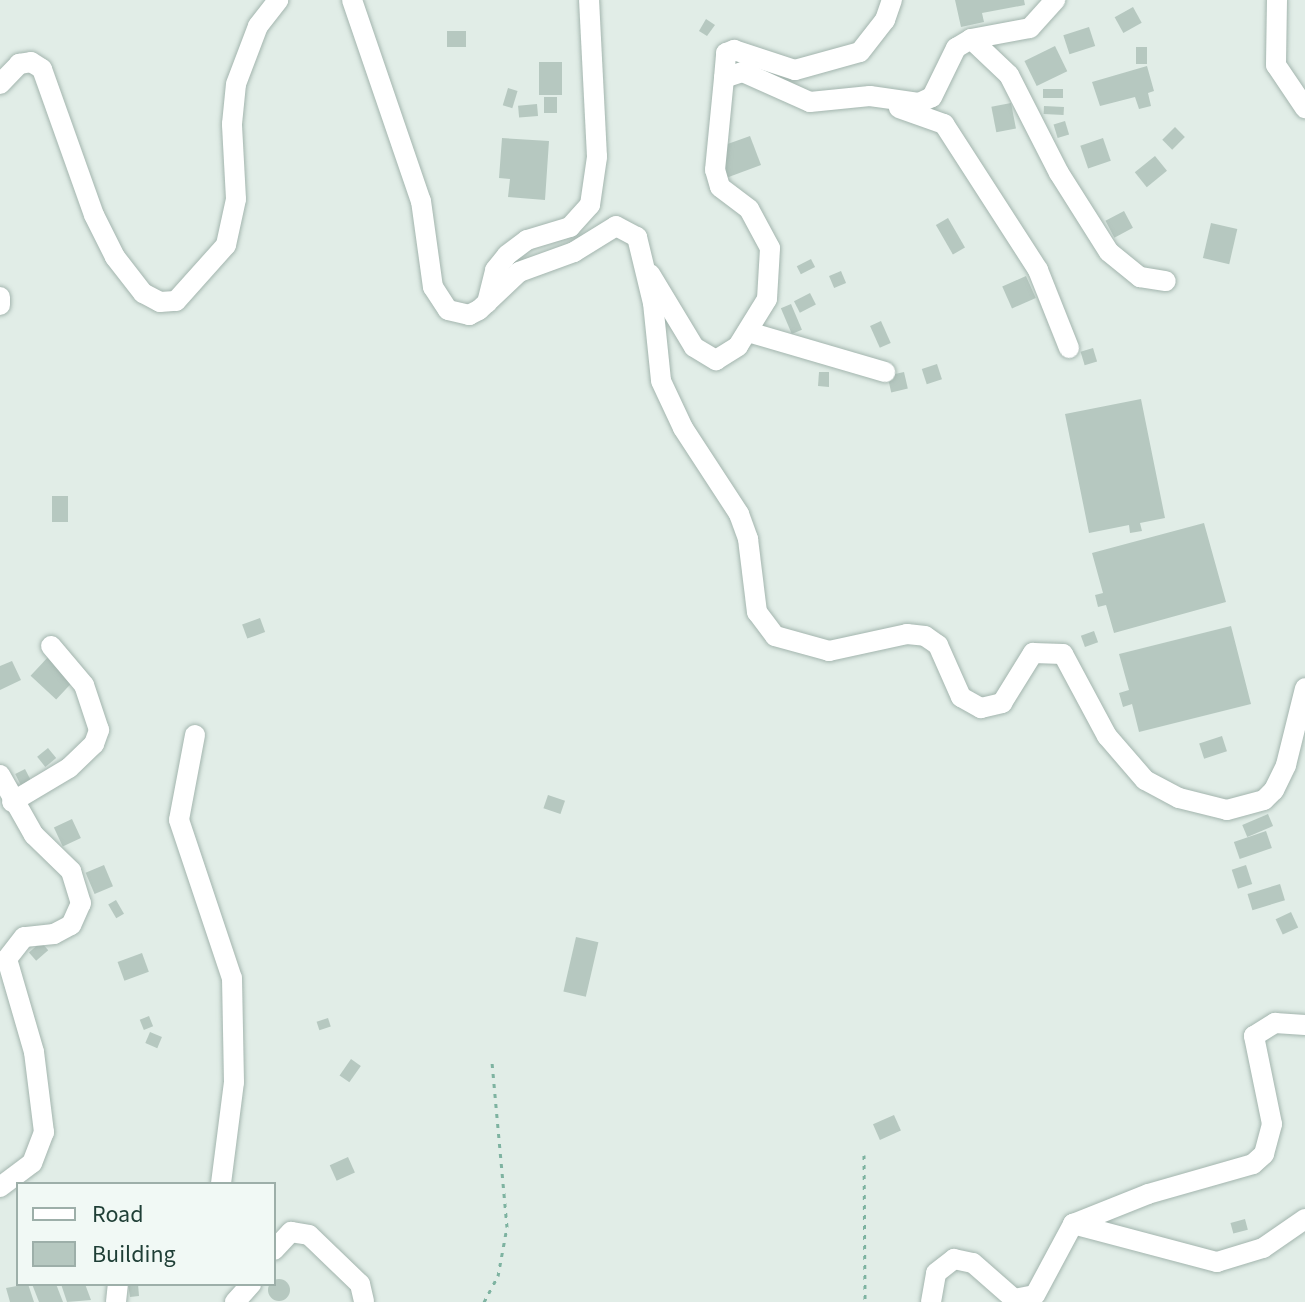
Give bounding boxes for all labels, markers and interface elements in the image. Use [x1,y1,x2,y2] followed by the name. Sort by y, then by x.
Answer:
[16,1182,276,1286] legend
[92,1197,144,1232] text: Road
[92,1237,176,1272] text: Building

